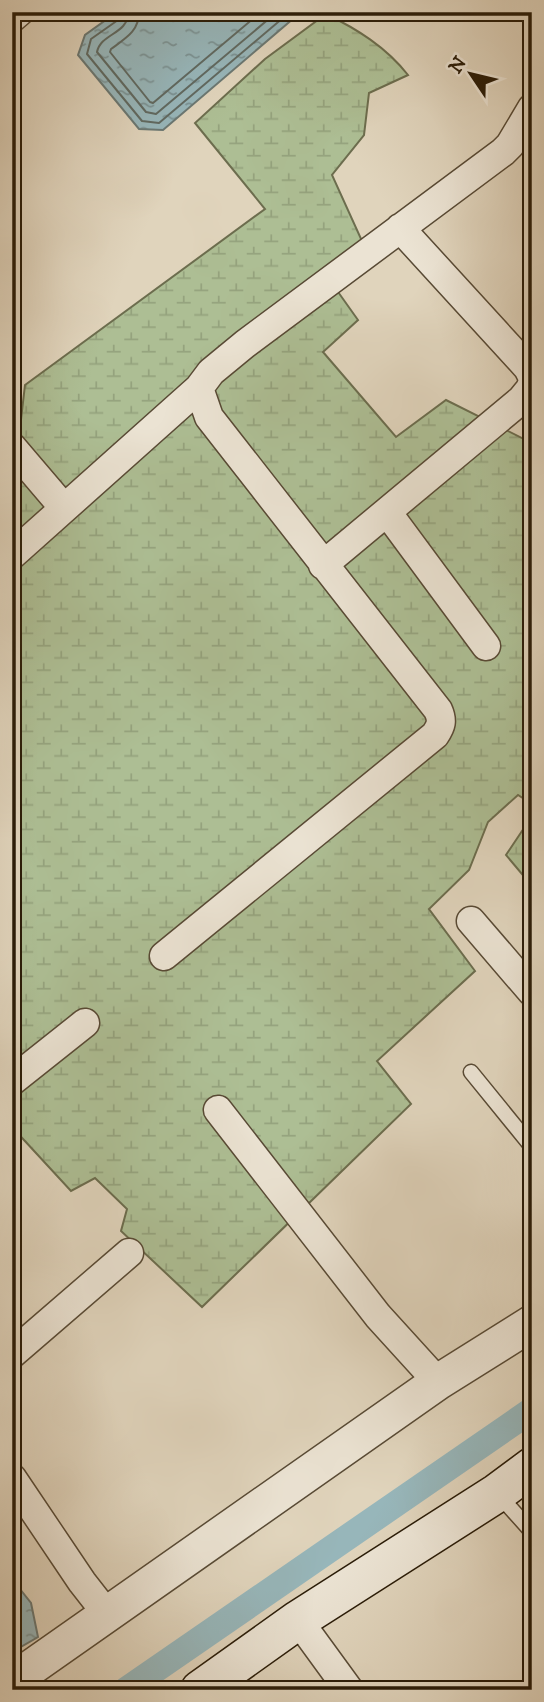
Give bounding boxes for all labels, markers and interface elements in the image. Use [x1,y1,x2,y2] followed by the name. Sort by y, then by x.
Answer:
[435,38,505,108] north arrow
[444,52,472,78] text: N

